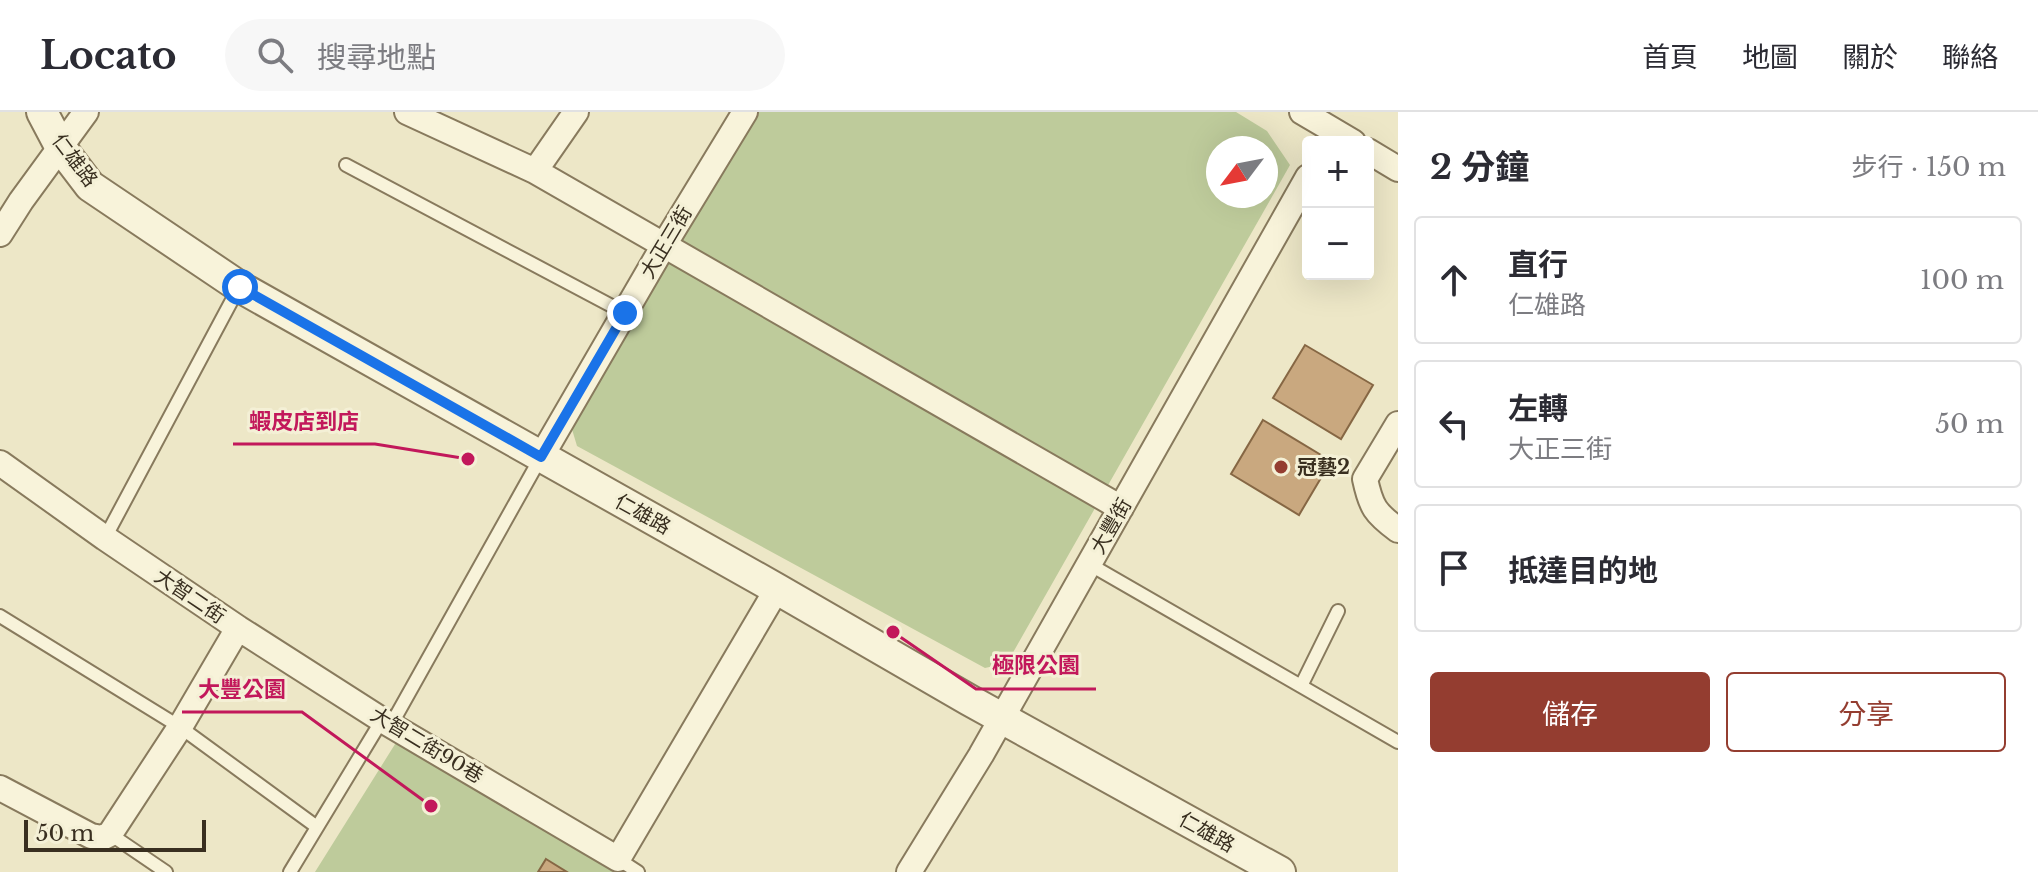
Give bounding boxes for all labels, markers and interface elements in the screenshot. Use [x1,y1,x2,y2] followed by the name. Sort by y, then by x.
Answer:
[225,19,785,91] search box
[40,32,177,79] text: Locato
[253,33,297,77] icon: search
[317,39,437,76] text: 搜尋地點
[1642,40,1698,75] text: 首頁
[1742,40,1798,75] text: 地圖
[1842,40,1898,75] text: 關於
[1942,40,1998,75] text: 聯絡
[47,129,103,191] street label: 仁雄路
[1206,136,1278,208] north arrow
[1302,136,1374,280] map controls
[1302,136,1374,208] button: +
[1430,146,1529,188] text: 2 分鐘
[1851,151,2006,183] text: 步行 · 150 m
[635,202,697,282] street label: 大正三街
[1302,208,1374,280] button: −
[1508,246,1568,283] text: 直行
[1432,258,1476,302] icon: ahead
[1920,264,2004,296] text: 100 m
[222,269,258,305] route start
[1508,289,1586,321] text: 仁雄路
[607,295,643,331] route end
[1508,390,1568,427] text: 左轉
[233,398,375,444] callout: 蝦皮店到店
[1432,402,1476,446] icon: left
[249,408,359,435] text: 蝦皮店到店
[1935,408,2004,440] text: 50 m
[1508,433,1612,465] text: 大正三街
[1297,455,1350,479] place label: 冠藝2
[1272,458,1290,476] marker: 冠藝2
[611,489,675,539] street label: 仁雄路
[1086,494,1136,558] street label: 大豐街
[1432,546,1476,590] icon: arrive
[1508,552,1658,589] text: 抵達目的地
[150,564,230,628] street label: 大智二街
[976,643,1096,689] callout: 極限公園
[992,652,1080,679] text: 極限公園
[182,666,302,712] callout: 大豐公園
[1430,672,1710,752] button: 儲存
[1726,672,2006,752] button: 分享
[198,676,286,703] text: 大豐公園
[366,702,488,788] street label: 大智二街90巷
[1175,807,1239,857] street label: 仁雄路
[24,816,206,852] scale bar
[36,820,94,847] text: 50 m

